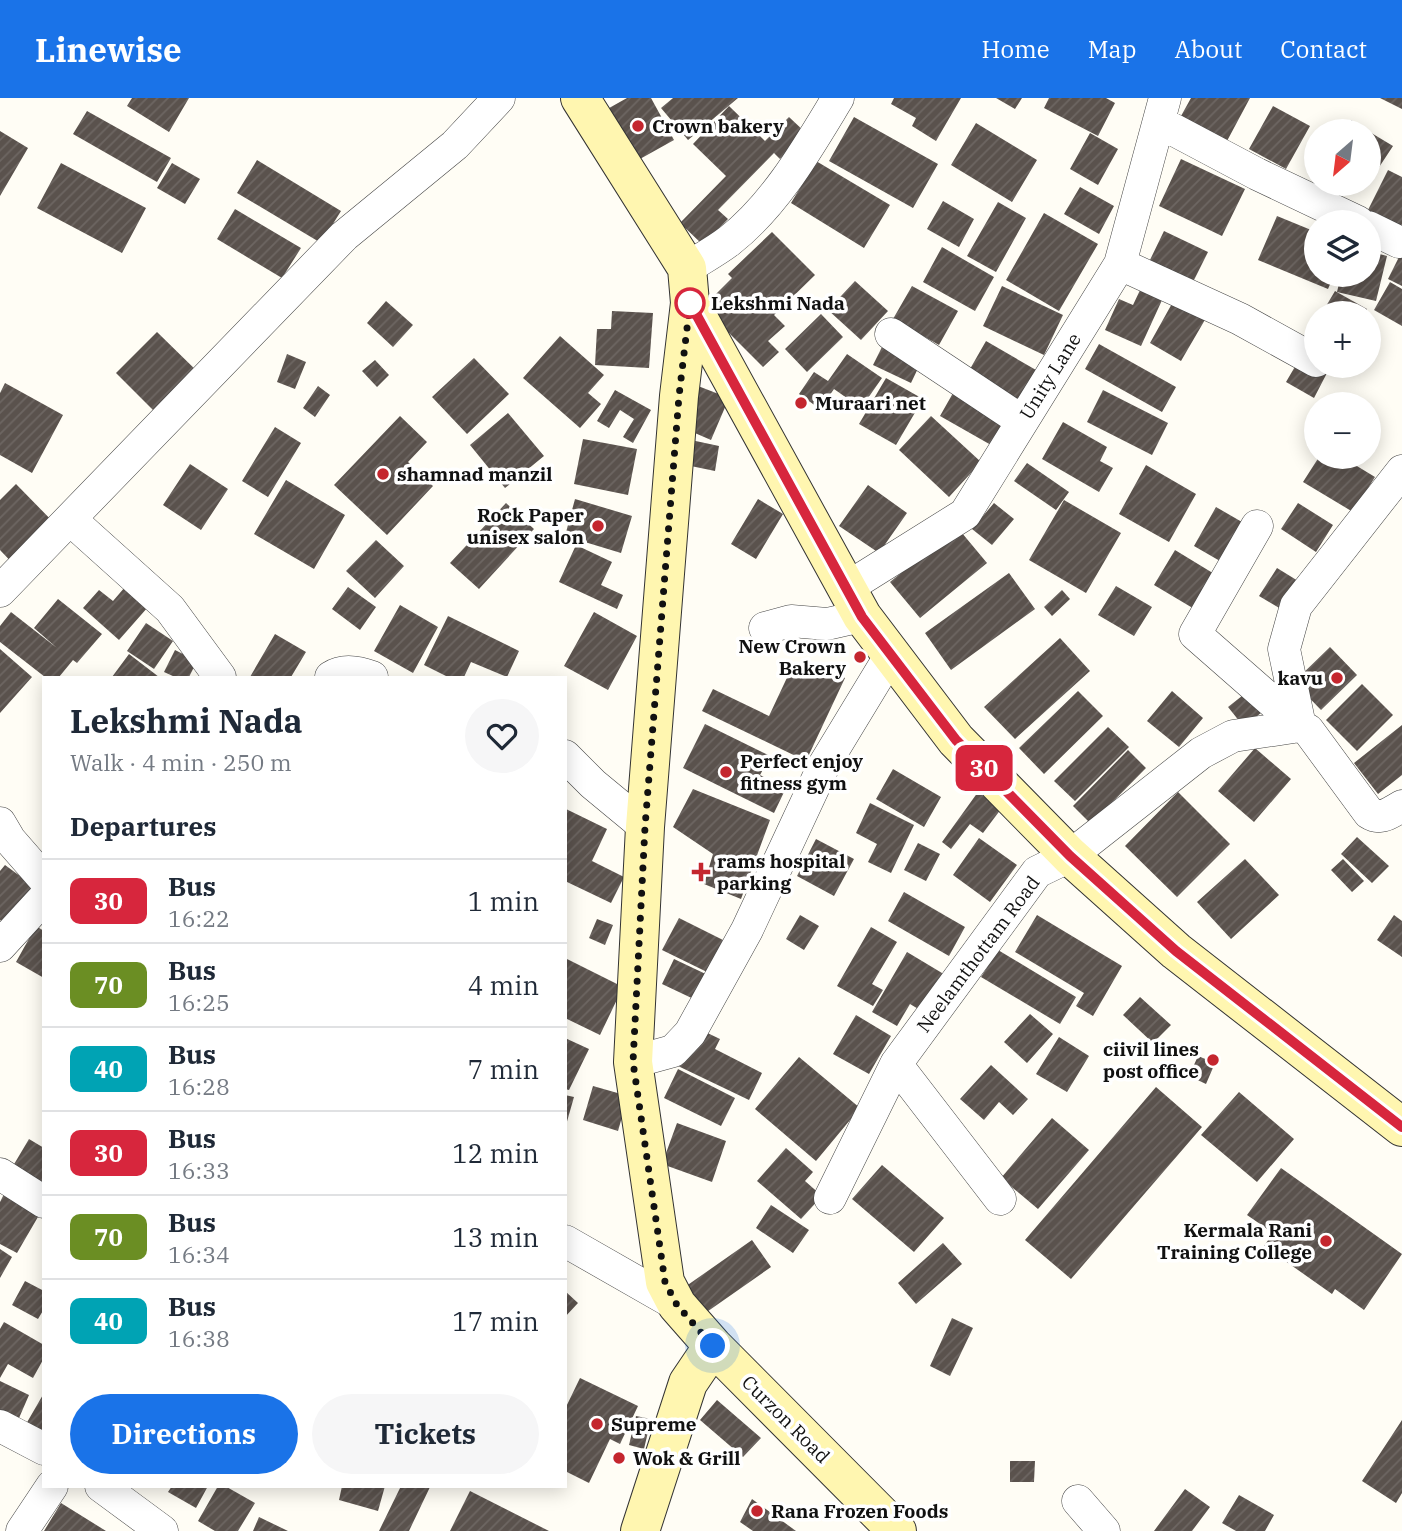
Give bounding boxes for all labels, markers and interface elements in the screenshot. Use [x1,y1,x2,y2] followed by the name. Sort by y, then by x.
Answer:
[35,28,182,71] text: Linewise
[982,33,1050,65] text: Home
[1088,33,1136,65] text: Map
[1174,33,1242,65] text: About
[1280,33,1367,65] text: Contact
[652,114,784,138] place label: Crown bakery
[630,118,646,134] marker: Crown bakery
[1304,119,1381,196] north arrow
[1304,119,1381,469] map controls
[1304,210,1381,287] button: layers
[675,288,705,318] marker: Lekshmi Nada
[711,291,845,315] place label: Lekshmi Nada
[1304,301,1381,378] button: +
[1014,328,1086,424] street label: Unity Lane
[815,391,926,415] place label: Muraari net
[1304,392,1381,469] button: −
[793,395,809,411] marker: Muraari net
[397,462,552,486] place label: shamnad manzil
[375,466,391,482] marker: shamnad manzil
[467,503,585,549] place label: Rock Paper unisex salon
[590,518,606,534] marker: Rock Paper unisex salon
[738,634,846,680] place label: New Crown Bakery
[852,649,868,665] marker: New Crown Bakery
[1278,666,1323,690] place label: kavu
[1329,670,1345,686] marker: kavu
[70,699,303,742] text: Lekshmi Nada
[465,699,539,773] button: heart
[953,745,1016,791] line badge: 30
[70,747,292,777] text: Walk · 4 min · 250 m
[740,749,863,795] place label: Perfect enjoy fitness gym
[970,752,998,784] text: 30
[718,764,734,780] marker: Perfect enjoy fitness gym
[70,809,216,843] text: Departures
[717,849,845,895] place label: rams hospital parking
[691,862,711,882] marker: rams hospital parking
[168,869,216,903] text: Bus
[911,871,1045,1037] street label: Neelamthottam Road
[468,884,539,918] text: 1 min
[94,885,123,917] text: 30
[168,903,230,933] text: 16:22
[168,953,216,987] text: Bus
[468,968,539,1002] text: 4 min
[94,969,123,1001] text: 70
[168,987,230,1017] text: 16:25
[168,1037,216,1071] text: Bus
[1103,1037,1199,1083] place label: ciivil lines post office
[468,1052,539,1086] text: 7 min
[1205,1052,1221,1068] marker: ciivil lines post office
[94,1053,123,1085] text: 40
[168,1071,230,1101] text: 16:28
[168,1121,216,1155] text: Bus
[452,1136,539,1170] text: 12 min
[94,1137,123,1169] text: 30
[168,1155,230,1185] text: 16:33
[168,1205,216,1239] text: Bus
[1157,1218,1312,1264] place label: Kermala Rani Training College
[452,1220,539,1254] text: 13 min
[94,1221,123,1253] text: 70
[1318,1233,1334,1249] marker: Kermala Rani Training College
[168,1239,230,1269] text: 16:34
[168,1289,216,1323] text: Bus
[452,1304,539,1338] text: 17 min
[94,1305,123,1337] text: 40
[168,1323,230,1353] text: 16:38
[695,1328,730,1363] your location
[737,1370,835,1468] street label: Curzon Road
[70,1394,298,1474] button: Directions
[312,1394,539,1474] button: Tickets
[611,1412,697,1436] place label: Supreme
[589,1416,605,1432] marker: Supreme
[633,1446,740,1470] place label: Wok & Grill
[611,1450,627,1466] marker: Wok & Grill
[771,1499,948,1523] place label: Rana Frozen Foods
[749,1503,765,1519] marker: Rana Frozen Foods

